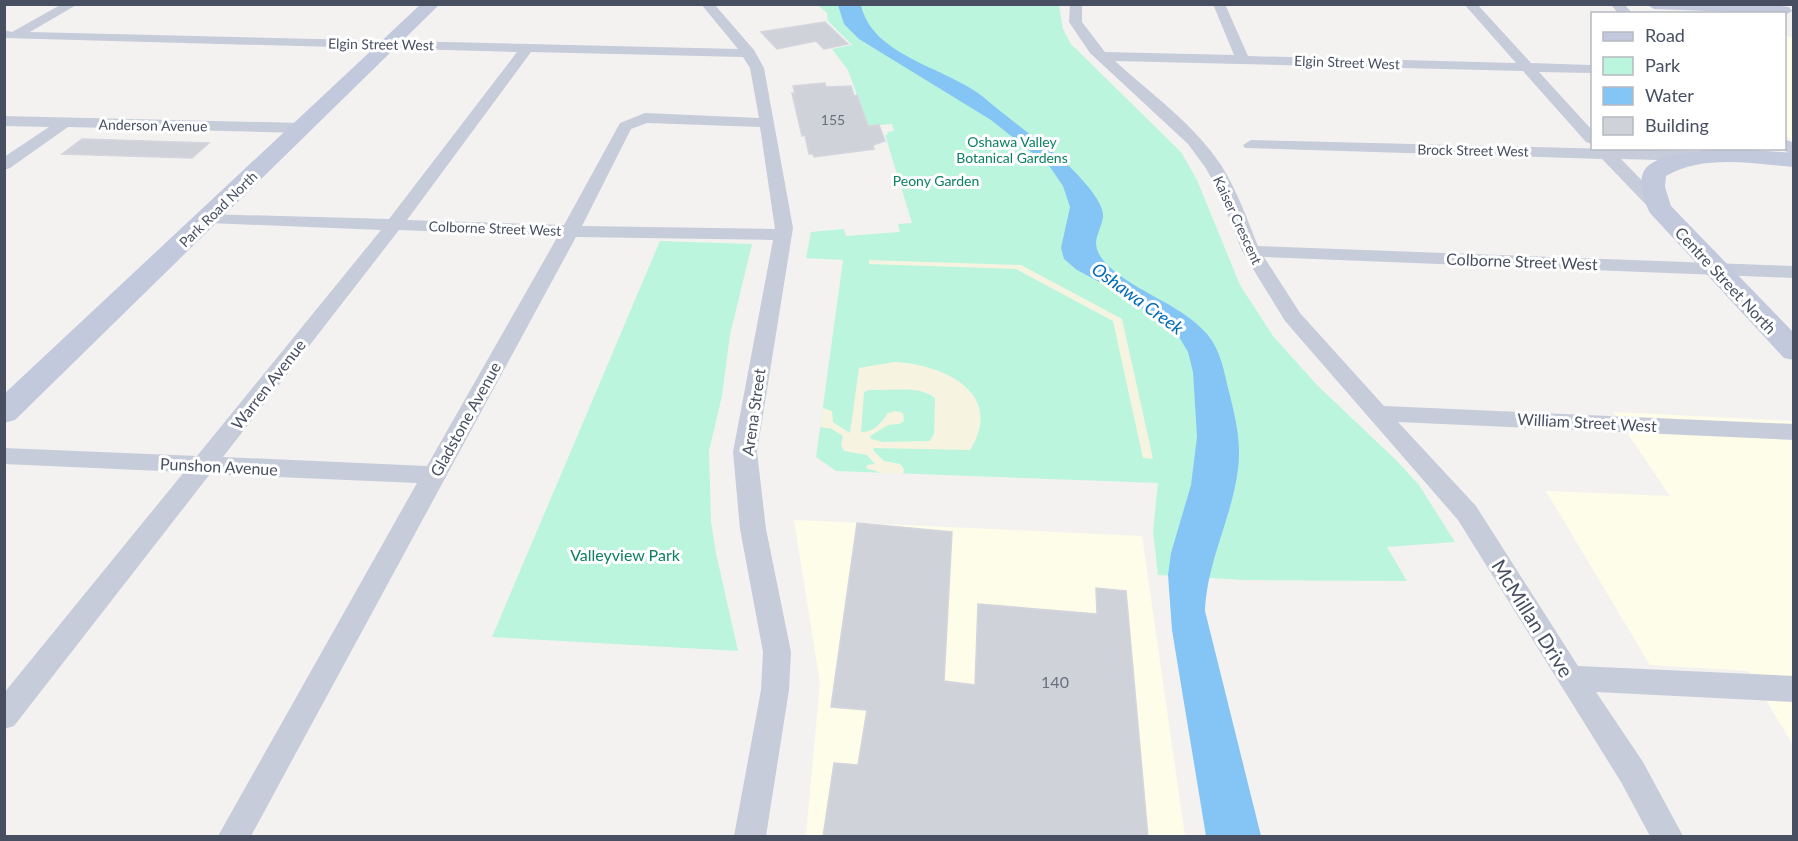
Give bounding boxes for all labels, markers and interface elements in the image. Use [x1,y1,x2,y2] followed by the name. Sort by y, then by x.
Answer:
[1591,12,1786,150] legend
[1645,24,1685,46] text: Road
[328,35,434,53] street label: Elgin Street West
[1294,52,1400,72] street label: Elgin Street West
[1645,54,1681,76] text: Park
[1645,84,1694,106] text: Water
[821,111,845,128] house number: 155
[1645,114,1709,136] text: Building
[98,116,208,134] street label: Anderson Avenue
[956,133,1068,166] park label: Oshawa Valley Botanical Gardens
[1417,141,1529,159] street label: Brock Street West
[175,167,261,251] street label: Park Road North
[893,172,979,189] park label: Peony Garden
[1210,173,1266,267] street label: Kaiser Crescent
[428,217,562,239] street label: Colborne Street West
[1672,223,1780,337] street label: Centre Street North
[1446,249,1598,273] street label: Colborne Street West
[1088,257,1189,339] water label: Oshawa Creek
[227,335,309,433] street label: Warren Avenue
[426,358,504,480] street label: Gladstone Avenue
[737,367,769,457] street label: Arena Street
[1517,409,1658,435] street label: William Street West
[160,453,278,479] street label: Punshon Avenue
[570,545,681,564] park label: Valleyview Park
[1487,555,1579,681] street label: McMillan Drive
[1041,672,1069,691] house number: 140

